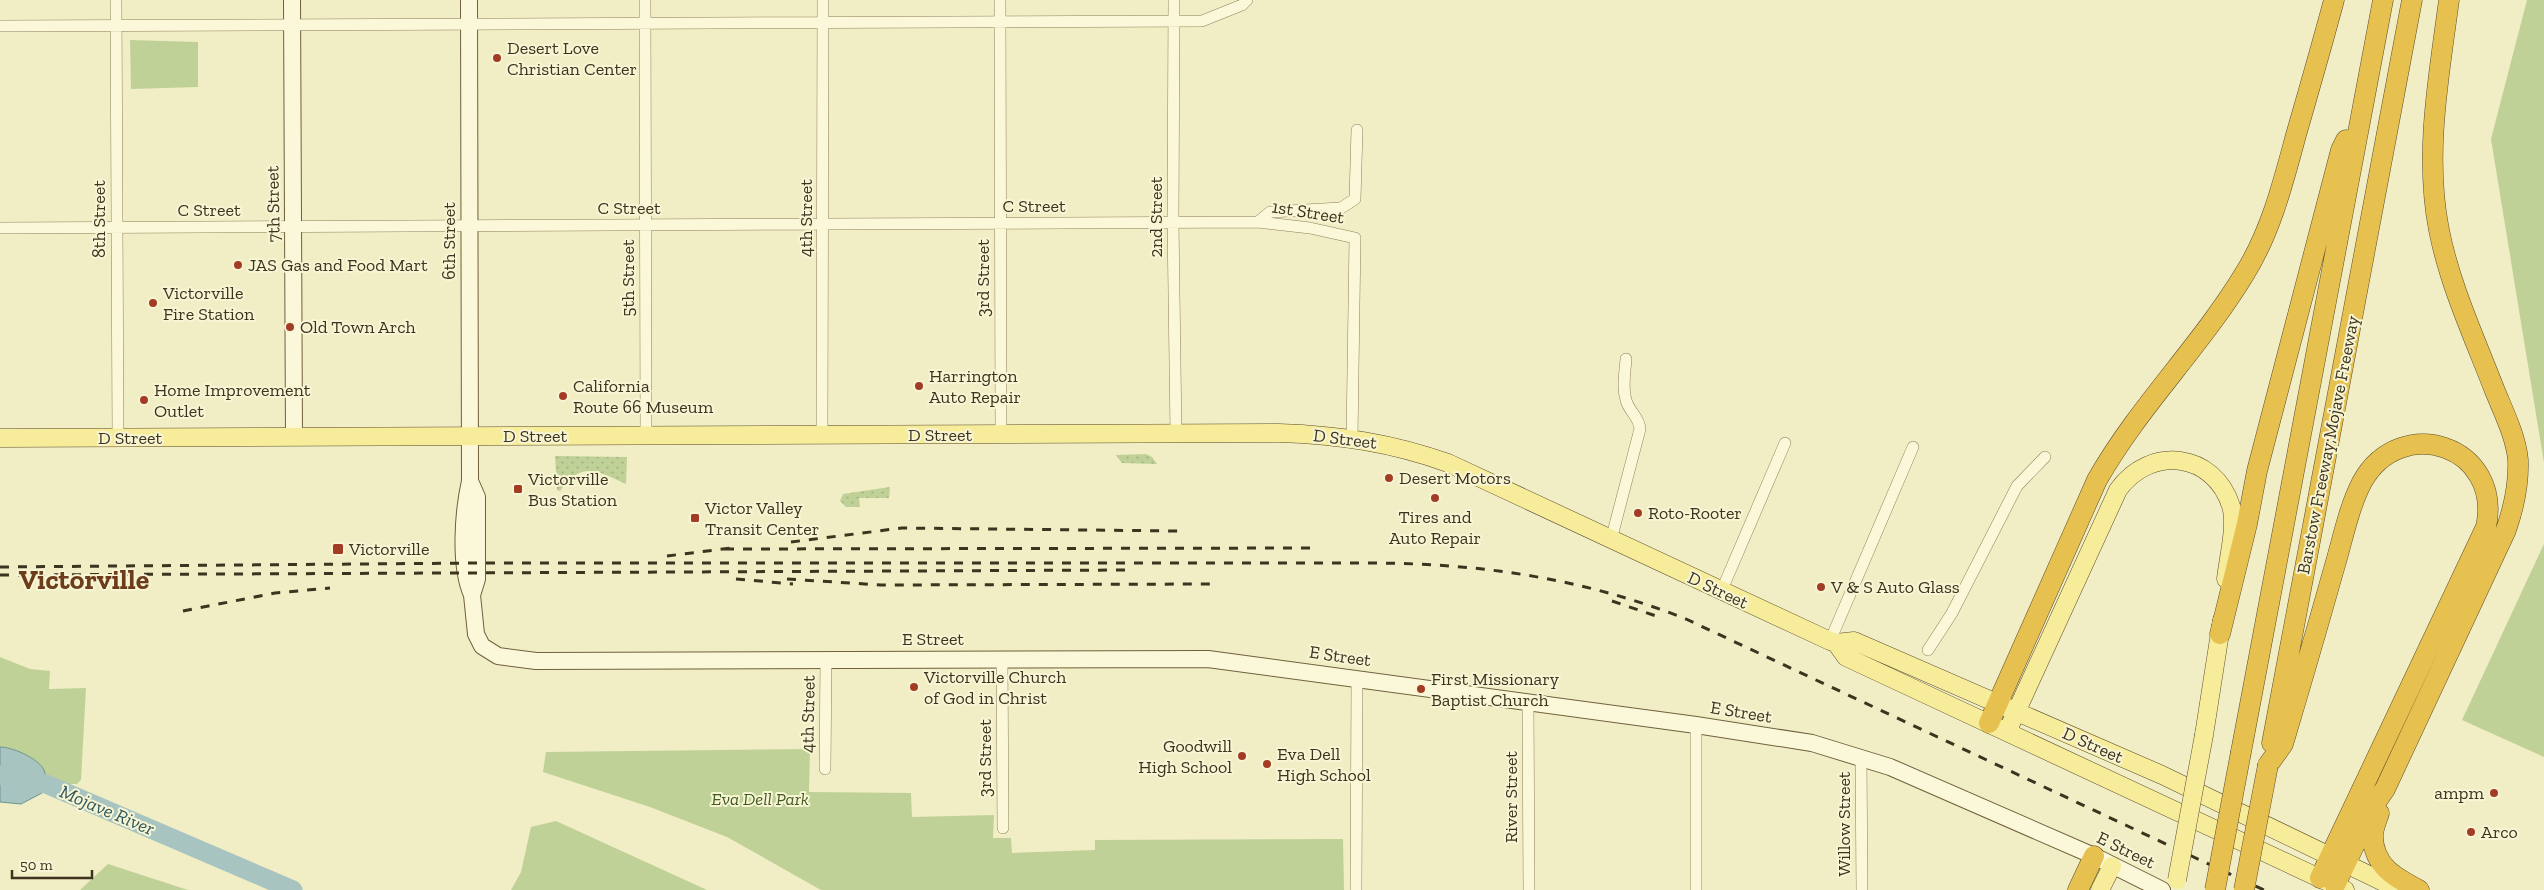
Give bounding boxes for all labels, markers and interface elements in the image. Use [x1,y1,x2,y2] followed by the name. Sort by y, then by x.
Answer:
[507,37,637,80] place label: Desert Love Christian Center
[491,52,503,64] marker: Desert Love Christian Center
[261,165,285,242] street label: 7th Street
[1145,176,1167,257] street label: 2nd Street
[795,179,817,257] street label: 4th Street
[88,180,110,258] street label: 8th Street
[1002,195,1066,217] street label: C Street
[1270,195,1346,229] street label: 1st Street
[597,197,661,219] street label: C Street
[177,199,241,221] street label: C Street
[438,202,460,280] street label: 6th Street
[617,239,639,317] street label: 5th Street
[972,239,994,317] street label: 3rd Street
[248,254,428,276] place label: JAS Gas and Food Mart
[232,259,244,271] marker: JAS Gas and Food Mart
[162,282,255,325] place label: Victorville Fire Station
[147,297,159,309] marker: Victorville Fire Station
[2292,313,2364,576] street label: Barstow Freeway;Mojave Freeway
[300,316,416,338] place label: Old Town Arch
[284,321,296,333] marker: Old Town Arch
[929,365,1021,408] place label: Harrington Auto Repair
[573,375,714,418] place label: California Route 66 Museum
[154,379,311,422] place label: Home Improvement Outlet
[913,380,925,392] marker: Harrington Auto Repair
[557,390,569,402] marker: California Route 66 Museum
[138,394,150,406] marker: Home Improvement Outlet
[908,424,972,446] street label: D Street
[1312,424,1379,454] street label: D Street
[503,425,567,447] street label: D Street
[98,427,162,449] street label: D Street
[1399,467,1511,489] place label: Desert Motors
[527,468,618,511] place label: Victorville Bus Station
[1383,472,1395,484] marker: Desert Motors
[512,483,524,495] marker: Victorville Bus Station
[1429,492,1441,504] marker: Tires and Auto Repair
[704,497,819,540] place label: Victor Valley Transit Center
[1648,502,1742,524] place label: Roto-Rooter
[1389,506,1481,549] place label: Tires and Auto Repair
[1632,507,1644,519] marker: Roto-Rooter
[689,512,701,524] marker: Victor Valley Transit Center
[348,538,429,560] place label: Victorville
[331,542,345,556] marker: Victorville
[19,563,149,596] district label: Victorville
[1684,566,1752,614] street label: D Street
[1830,576,1960,598] place label: V & S Auto Glass
[1815,581,1827,593] marker: V & S Auto Glass
[902,628,964,650] street label: E Street
[1308,641,1373,671] street label: E Street
[923,666,1066,709] place label: Victorville Church of God in Christ
[1431,668,1560,711] place label: First Missionary Baptist Church
[796,675,820,753] street label: 4th Street
[908,681,920,693] marker: Victorville Church of God in Christ
[1415,683,1427,695] marker: First Missionary Baptist Church
[1709,696,1774,728] street label: E Street
[974,719,996,797] street label: 3rd Street
[2059,722,2127,768] street label: D Street
[1138,735,1232,778] place label: Goodwill High School
[1277,743,1371,786] place label: Eva Dell High School
[1236,750,1248,762] marker: Goodwill High School
[1500,751,1522,843] street label: River Street
[1261,758,1273,770] marker: Eva Dell High School
[1833,771,1855,877] street label: Willow Street
[56,780,158,840] water label: Mojave River
[2434,782,2484,804] place label: ampm
[2488,787,2500,799] marker: ampm
[711,788,809,810] park label: Eva Dell Park
[2481,821,2518,843] place label: Arco
[2093,826,2159,874] street label: E Street
[2465,826,2477,838] marker: Arco
[12,848,92,880] scale bar
[20,856,53,874] text: 50 m

